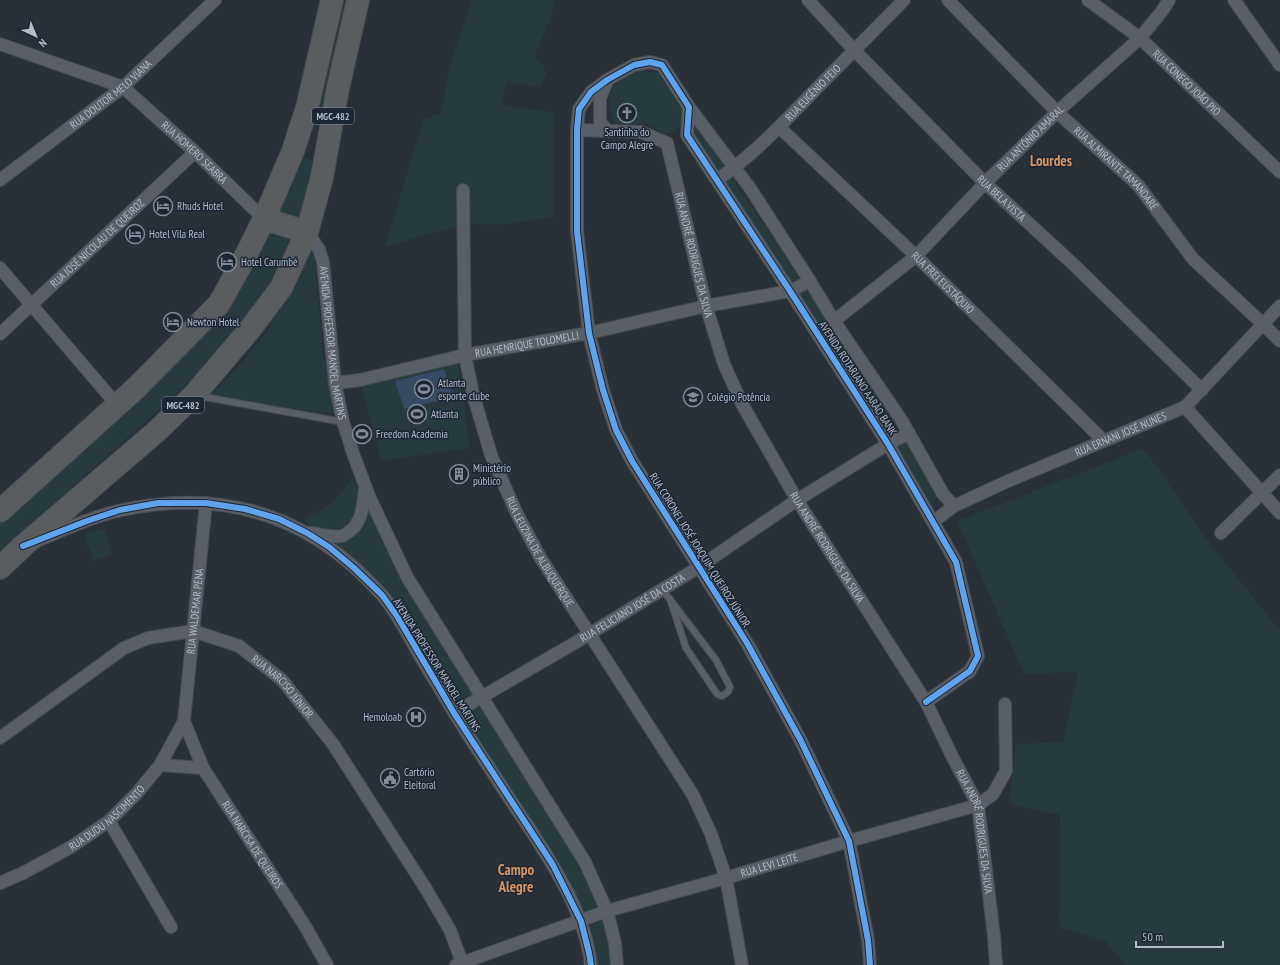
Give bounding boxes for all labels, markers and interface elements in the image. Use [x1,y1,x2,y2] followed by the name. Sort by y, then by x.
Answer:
[16,16,56,56] north arrow
[36,36,50,50] text: N
[1150,47,1224,118] street label: RUA CONEGO JOÃO PIO
[67,56,155,132] street label: RUA DOUTOR MELO VIANA
[782,61,844,124] street label: RUA EUGÊNIO FEIO
[616,102,638,124] church icon: Santinha do Campo Alegre
[994,102,1067,174] street label: RUA ANTÔNIO AMARAL
[312,108,354,124] road number: MGC-482
[158,118,231,187] street label: RUA HOMERO SEABRA
[1071,123,1161,213] street label: RUA ALMIRANTE TAMANDARÉ
[601,125,654,152] place label: Santinha do Campo Alegre
[1030,151,1072,170] district label: Lourdes
[974,172,1029,225] street label: RUA BELA VISTA
[672,191,716,320] street label: RUA ANDRÉ RODRIGUES DA SILVA
[152,195,174,217] hotel icon: Rhuds Hotel
[47,196,147,291] street label: RUA JOSÉ NICOLAU DE QUEIROZ
[177,199,224,213] place label: Rhuds Hotel
[124,223,146,245] hotel icon: Hotel Vila Real
[149,227,205,241] place label: Hotel Vila Real
[909,249,977,316] street label: RUA FREI EUSTÁQUIO
[216,251,238,273] hotel icon: Hotel Carumbé
[241,255,298,269] place label: Hotel Carumbé
[316,265,349,421] street label: AVENIDA PROFESSOR MANOEL MARTINS
[162,311,184,333] hotel icon: Newton Hotel
[187,315,240,329] place label: Newton Hotel
[816,318,901,438] street label: AVENIDA ROTARIANO AARÃO BANK
[474,328,580,360] street label: RUA HENRIQUE TOLOMELLI
[438,376,490,403] place label: Atlanta esporte clube
[413,378,435,400] sports icon: Atlanta esporte clube
[682,386,704,408] school or university icon: Colégio Potência
[707,390,770,404] place label: Colégio Potência
[162,397,204,413] road number: MGC-482
[406,403,428,425] sports icon: Atlanta
[431,407,458,421] place label: Atlanta
[1073,408,1169,459] street label: RUA ERNANI JOSÉ NUNES
[351,423,373,445] sports icon: Freedom Academia
[376,427,448,441] place label: Freedom Academia
[473,461,511,488] place label: Ministério público
[448,463,470,485] building icon: Ministério público
[646,470,754,630] street label: RUA CORONEL JOSÉ JOAQUIM QUEIROZ JÚNIOR
[787,490,868,606] street label: RUA ANDRÉ RODRIGUES DA SILVA
[503,494,577,610] street label: RUA LEUZINA DE ALBUQUERQUE
[184,567,206,655] street label: RUA WALDEMAR PENA
[577,570,688,645] street label: RUA FELICIANO JOSÉ DA COSTA
[390,596,484,734] street label: AVENIDA PROFESSOR MANOEL MARTINS
[249,652,317,721] street label: RUA NARCISO JÚNIOR
[405,706,427,728] hospital icon: Hemoloab
[363,710,402,724] place label: Hemoloab
[404,765,436,792] place label: Cartório Eleitoral
[379,767,401,789] public building icon: Cartório Eleitoral
[953,767,996,895] street label: RUA ANDRÉ RODRIGUES DA SILVA
[66,782,148,854] street label: RUA DUDU NASCIMENTO
[219,798,286,891] street label: RUA NARCISA DE QUEIROS
[739,850,800,880] street label: RUA LEVI LEITE
[497,860,534,896] district label: Campo Alegre
[1136,923,1223,949] scale bar
[1142,929,1163,944] text: 50 m

